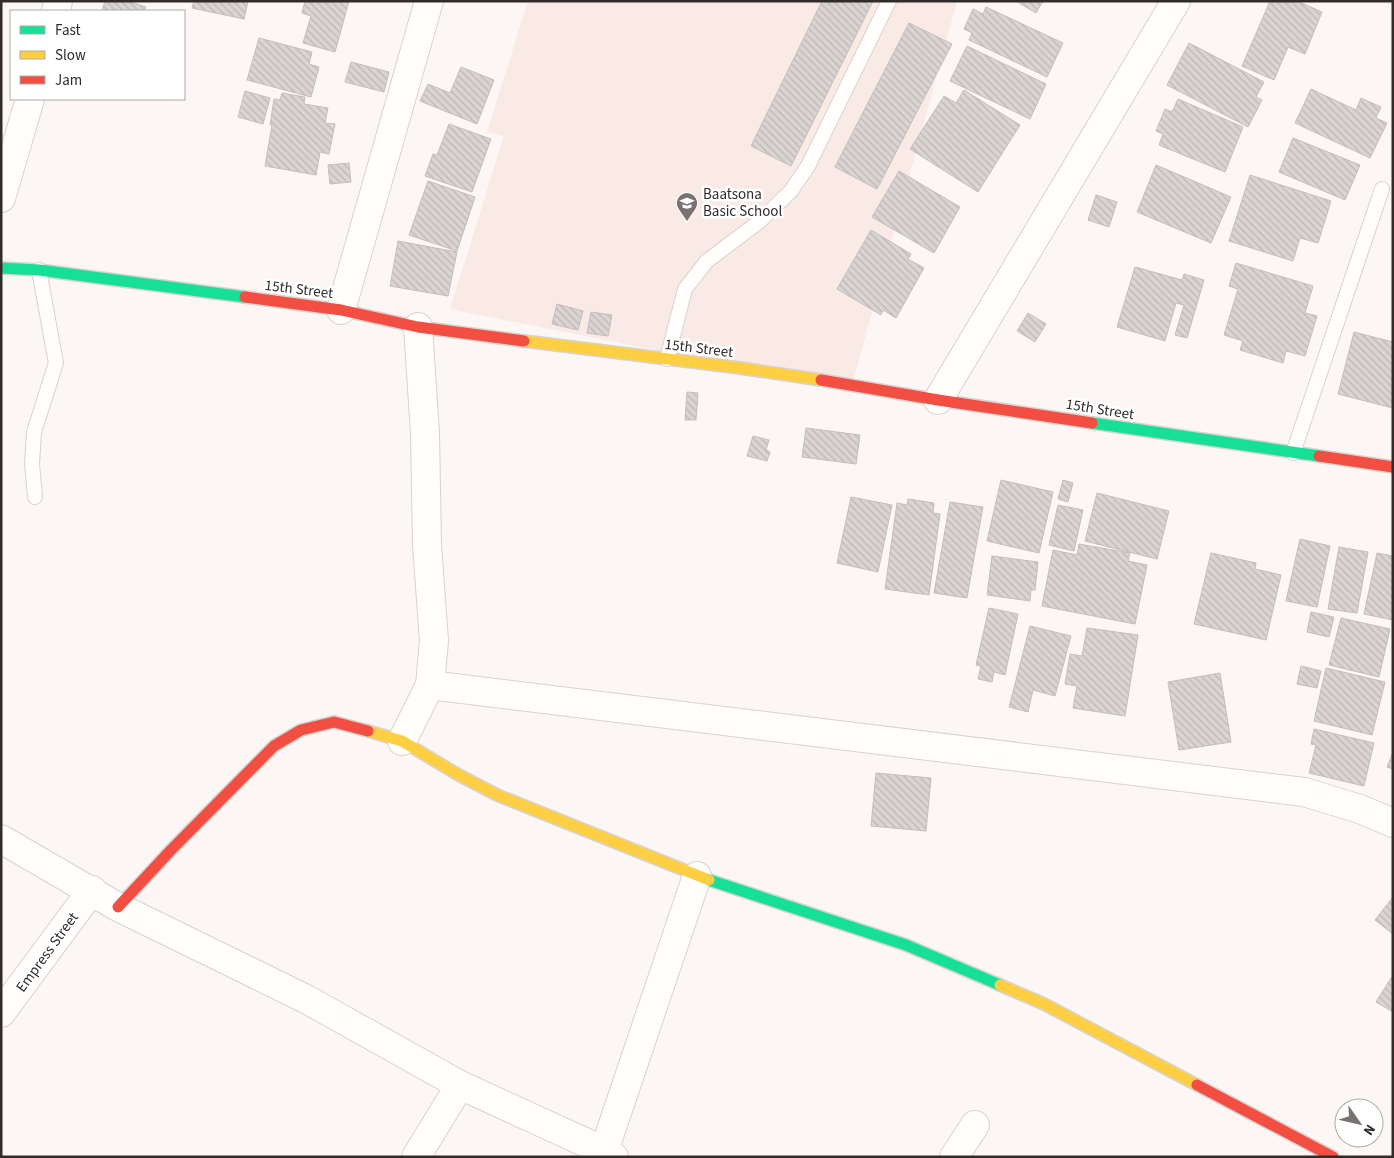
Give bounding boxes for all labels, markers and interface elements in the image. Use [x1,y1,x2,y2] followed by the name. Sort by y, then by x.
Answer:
[10,10,185,100] legend
[55,20,81,41] text: Fast
[55,45,86,66] text: Slow
[55,70,82,91] text: Jam
[703,184,782,222] place label: Baatsona Basic School
[675,191,699,222] school or university icon: Baatsona Basic School
[264,275,334,304] street label: 15th Street
[664,334,734,363] street label: 15th Street
[1064,394,1136,425] street label: 15th Street
[11,908,84,997] street label: Empress Street
[1334,1098,1384,1148] north arrow
[1358,1120,1380,1139] text: N

